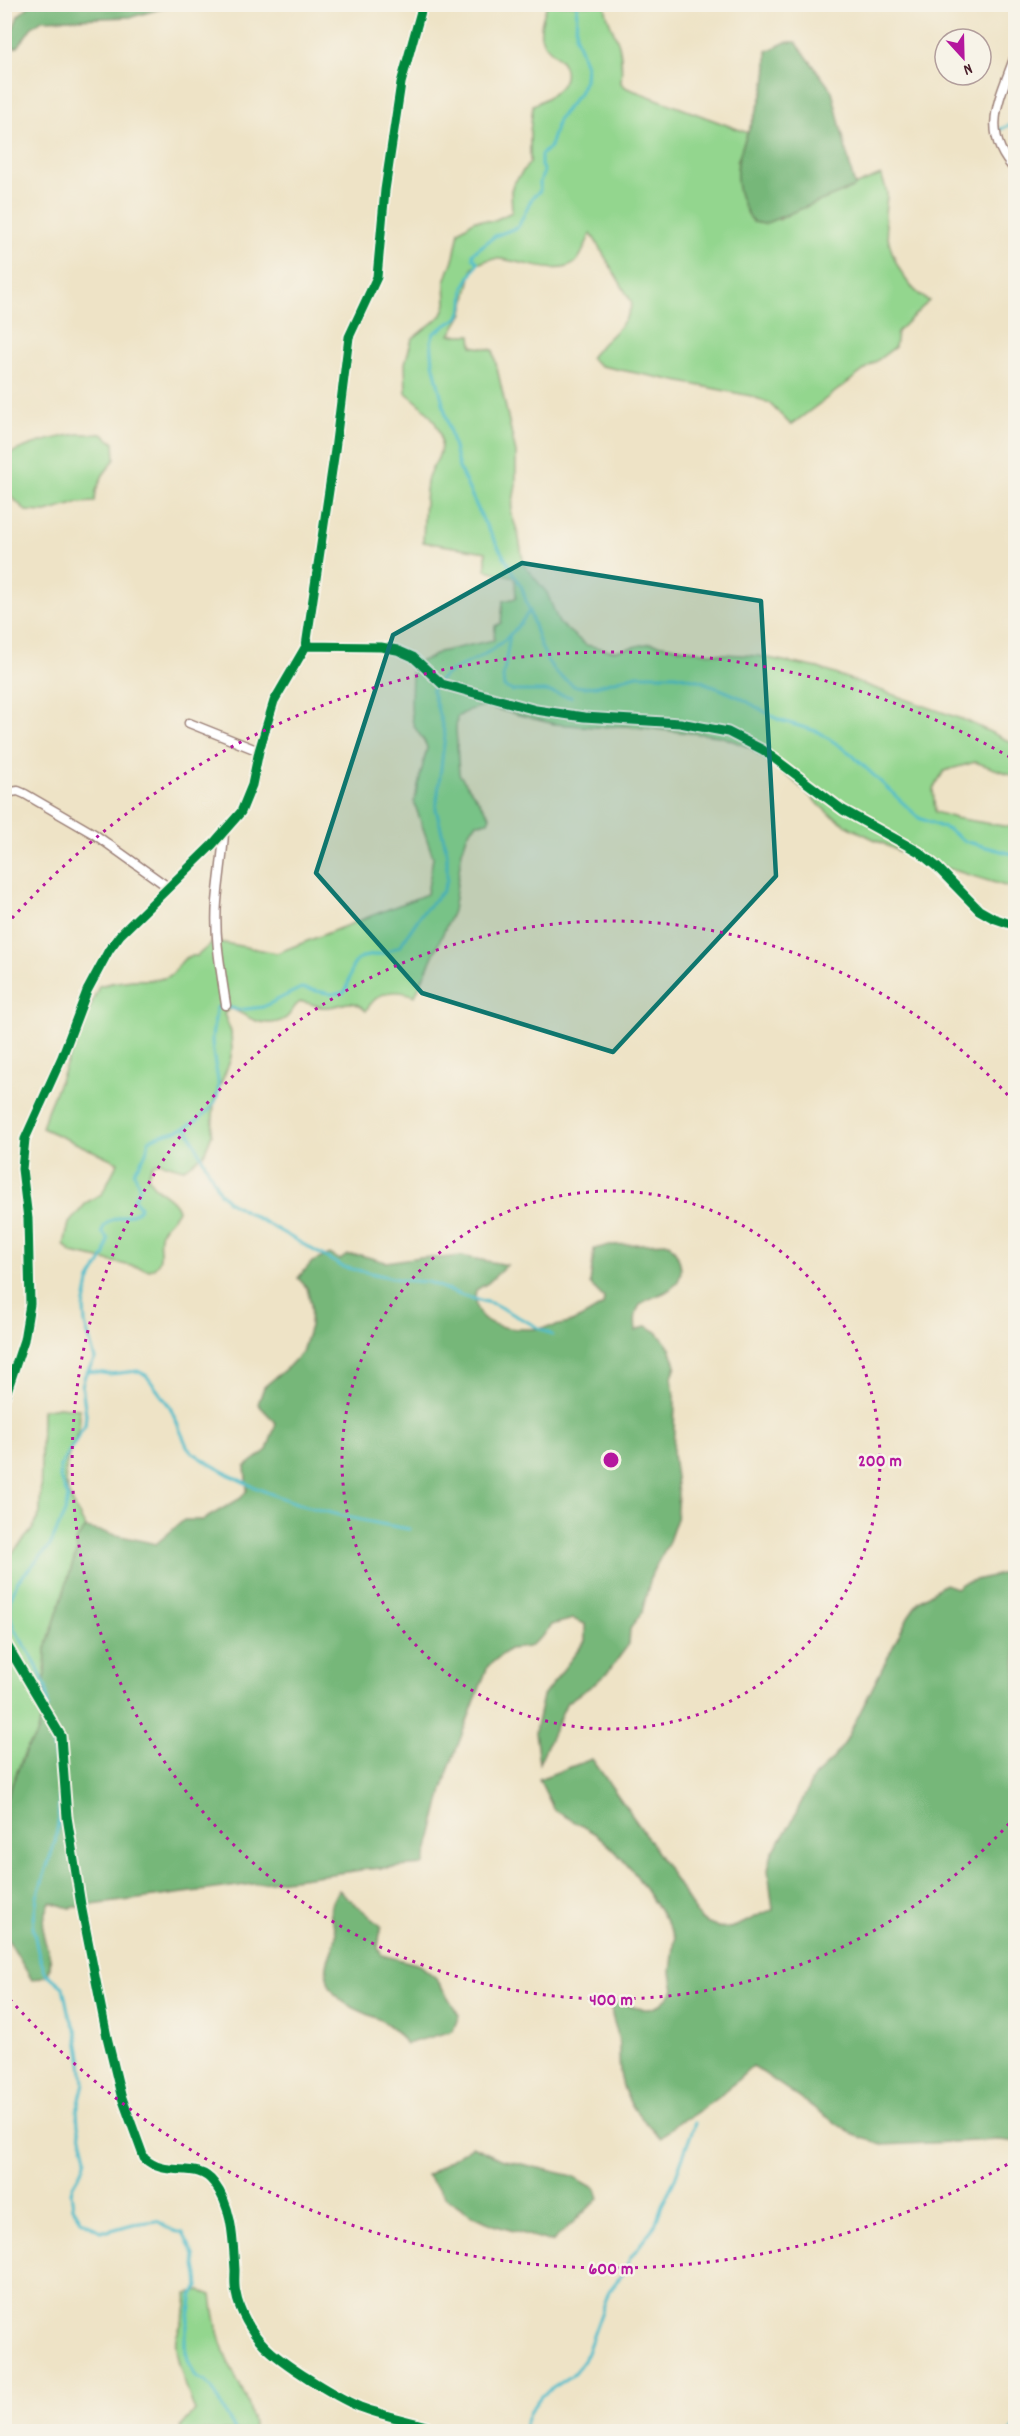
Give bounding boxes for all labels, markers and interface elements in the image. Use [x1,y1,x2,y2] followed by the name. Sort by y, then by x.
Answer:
[933,27,993,87] north arrow
[960,56,976,81] text: N
[601,1450,621,1470] centre of rings
[858,1450,902,1475] text: 200 m
[589,1989,633,2014] text: 400 m
[589,2258,633,2283] text: 600 m

